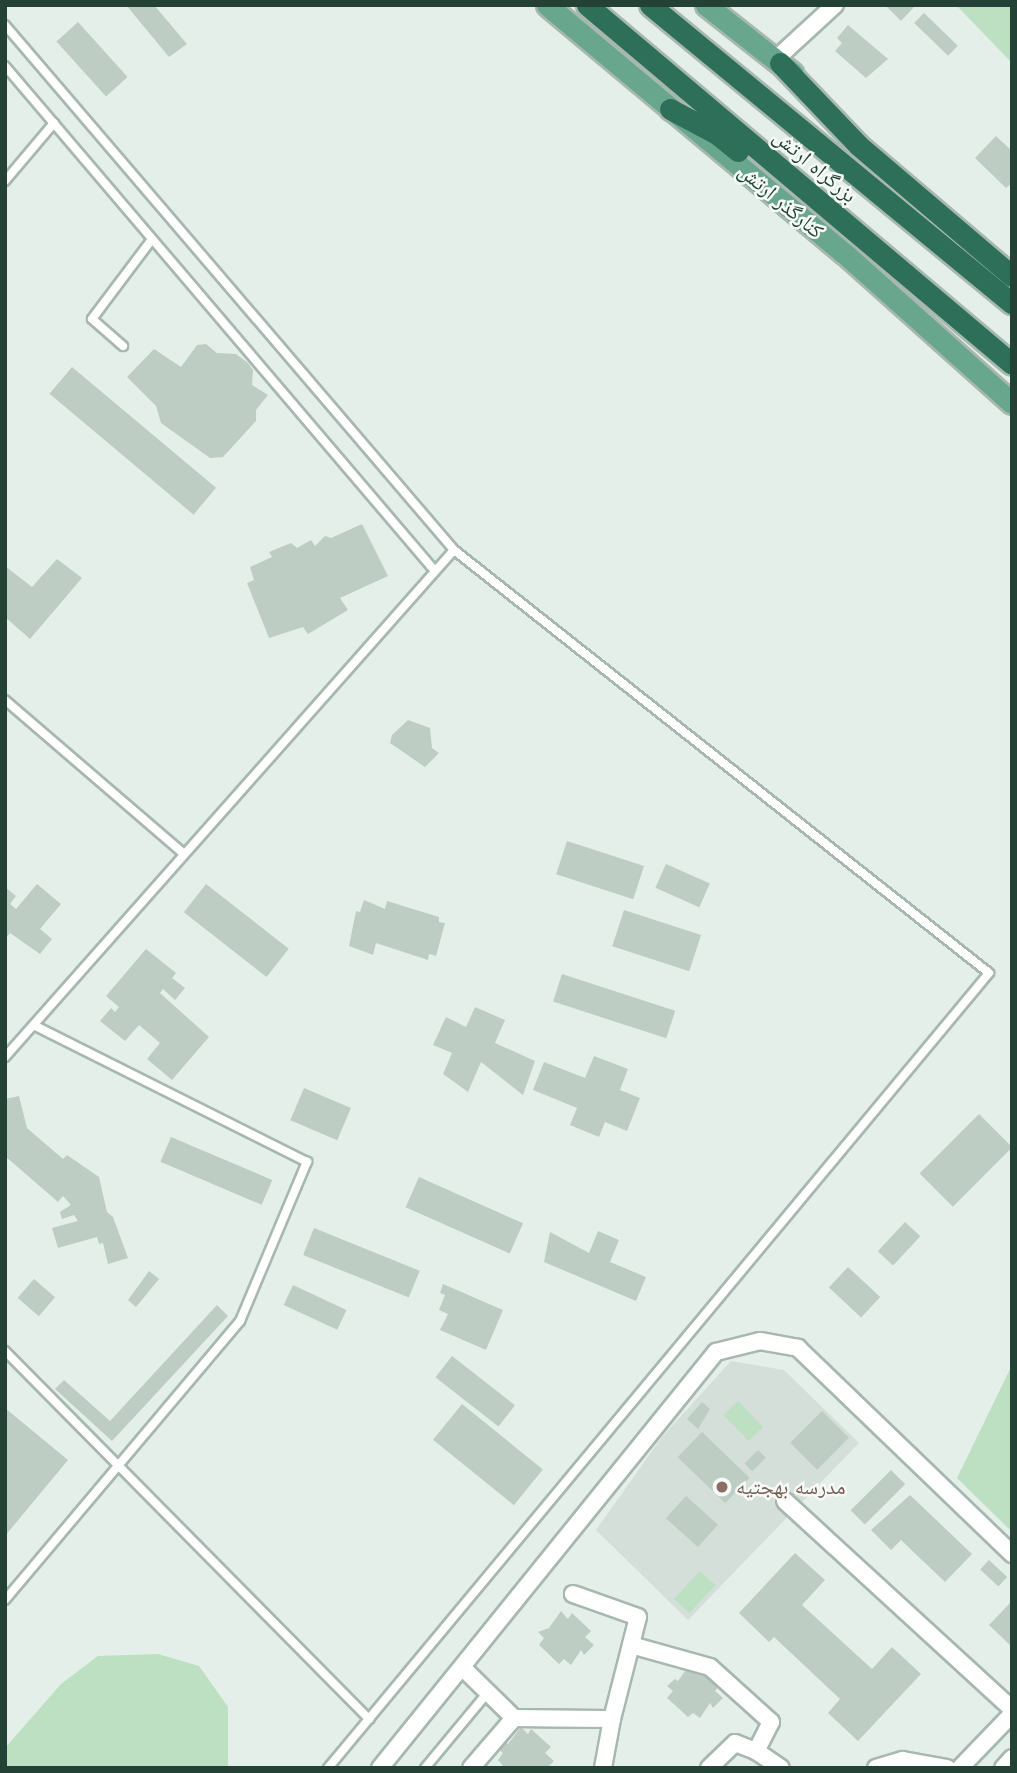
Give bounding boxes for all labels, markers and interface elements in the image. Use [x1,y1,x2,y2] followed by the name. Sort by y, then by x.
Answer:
[768,124,862,208] street label: بزرگراه ارتش
[733,158,829,244] street label: کنارگذر ارتش
[736,1474,846,1500] place label: مدرسه بهجتیه
[714,1479,730,1495] marker: مدرسه بهجتیه

